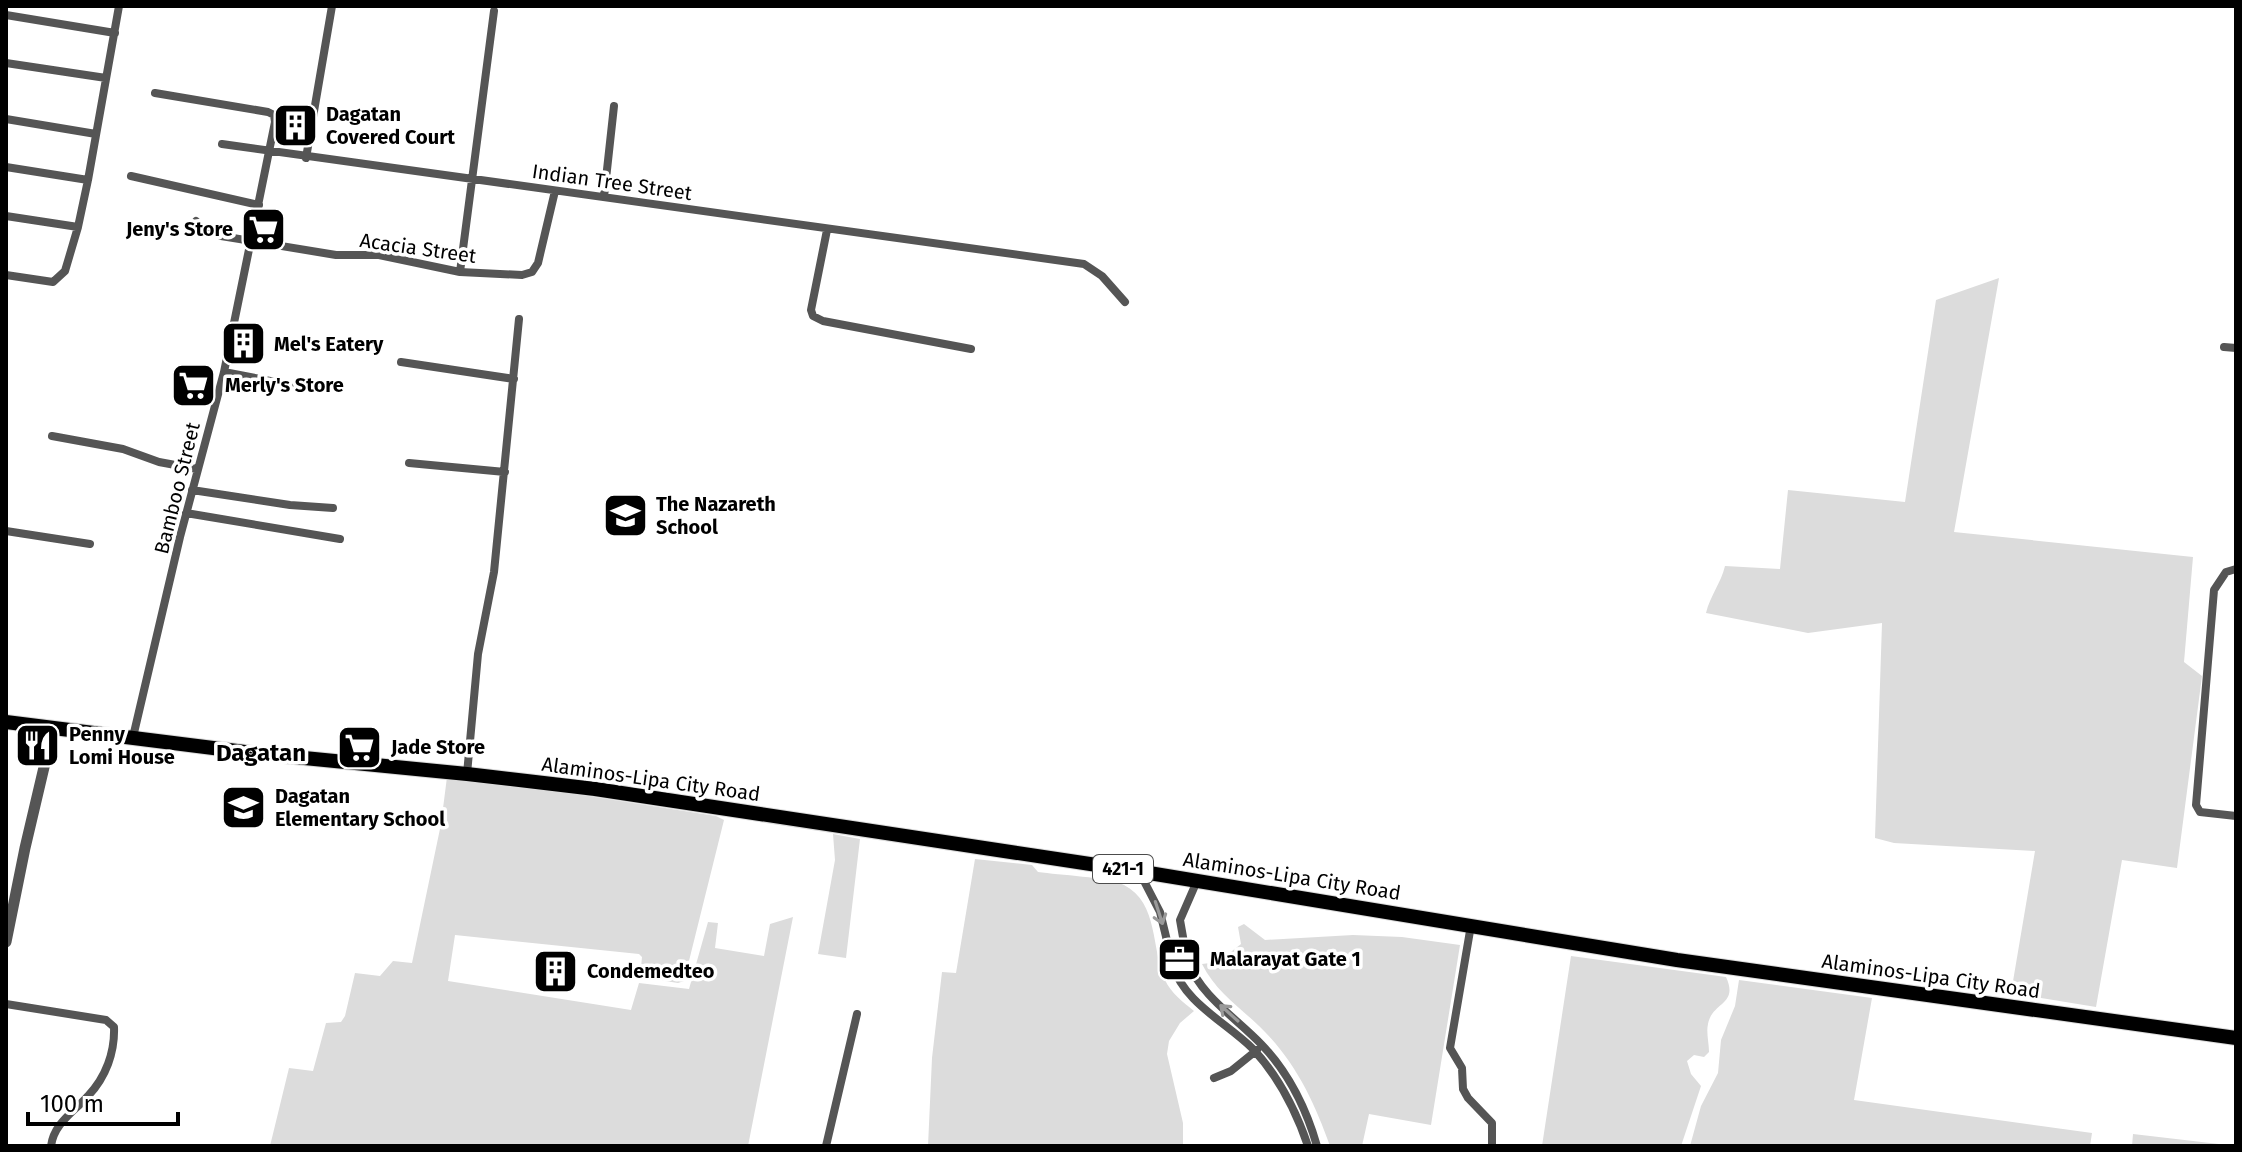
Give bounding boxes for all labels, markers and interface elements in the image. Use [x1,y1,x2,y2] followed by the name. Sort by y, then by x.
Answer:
[271,102,319,150] building icon: Dagatan Covered Court
[326,102,455,149] place label: Dagatan Covered Court
[530,159,694,205] street label: Indian Tree Street
[240,205,288,253] supermarket icon: Jeny's Store
[125,217,233,241] place label: Jeny's Store
[358,228,479,268] street label: Acacia Street
[219,320,267,368] building icon: Mel's Eatery
[274,332,384,356] place label: Mel's Eatery
[170,361,218,409] supermarket icon: Merly's Store
[225,373,344,397] place label: Merly's Store
[149,419,205,556] street label: Bamboo Street
[601,492,649,540] school or university icon: The Nazareth School
[656,492,776,539] place label: The Nazareth School
[14,721,62,769] restaurant icon: Penny Lomi House
[69,722,175,769] place label: Penny Lomi House
[336,723,384,771] supermarket icon: Jade Store
[390,735,485,759] place label: Jade Store
[216,739,306,767] district label: Dagatan
[540,752,762,806] street label: Alaminos-Lipa City Road
[220,784,268,832] school or university icon: Dagatan Elementary School
[275,784,445,831] place label: Dagatan Elementary School
[1181,847,1403,905] street label: Alaminos-Lipa City Road
[1093,855,1153,883] road number: 421-1
[1153,901,1168,926] one-way arrow
[1155,935,1203,983] office icon: Malarayat Gate 1
[532,947,580,995] building icon: Condemedteo
[1210,947,1361,971] place label: Malarayat Gate 1
[1820,949,2042,1003] street label: Alaminos-Lipa City Road
[587,959,715,983] place label: Condemedteo
[1220,1005,1240,1023] one-way arrow
[28,1076,178,1126] scale bar
[40,1090,104,1118] text: 100 m

